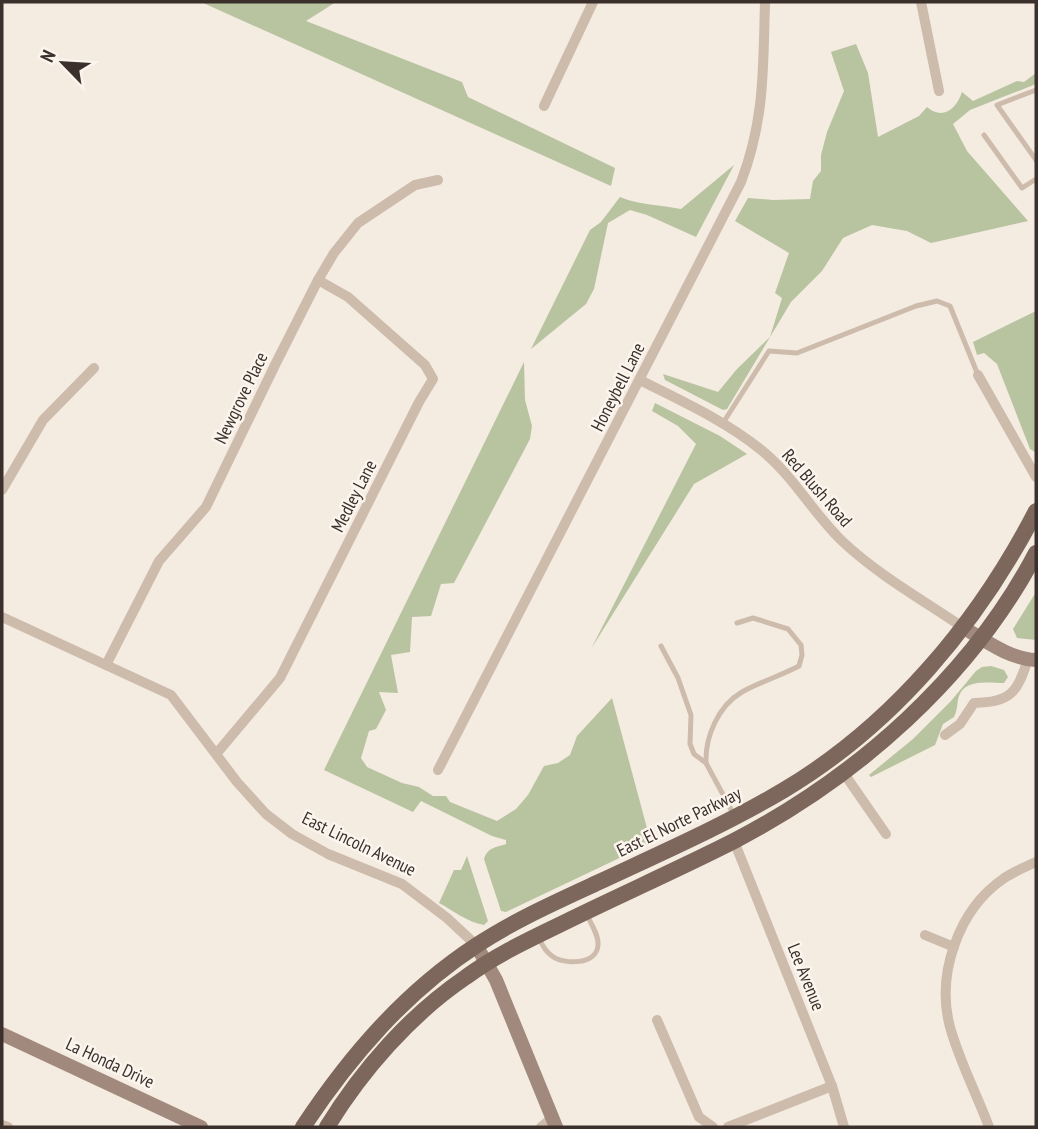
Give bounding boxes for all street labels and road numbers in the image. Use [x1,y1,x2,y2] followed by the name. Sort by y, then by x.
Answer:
[585,339,650,435] street label: Honeybell Lane
[209,348,273,447] street label: Newgrove Place
[777,444,858,531] street label: Red Blush Road
[326,456,381,536] street label: Medley Lane
[613,781,745,862] street label: East El Norte Parkway
[299,806,420,881] street label: East Lincoln Avenue
[783,940,830,1014] street label: Lee Avenue
[62,1032,158,1093] street label: La Honda Drive

